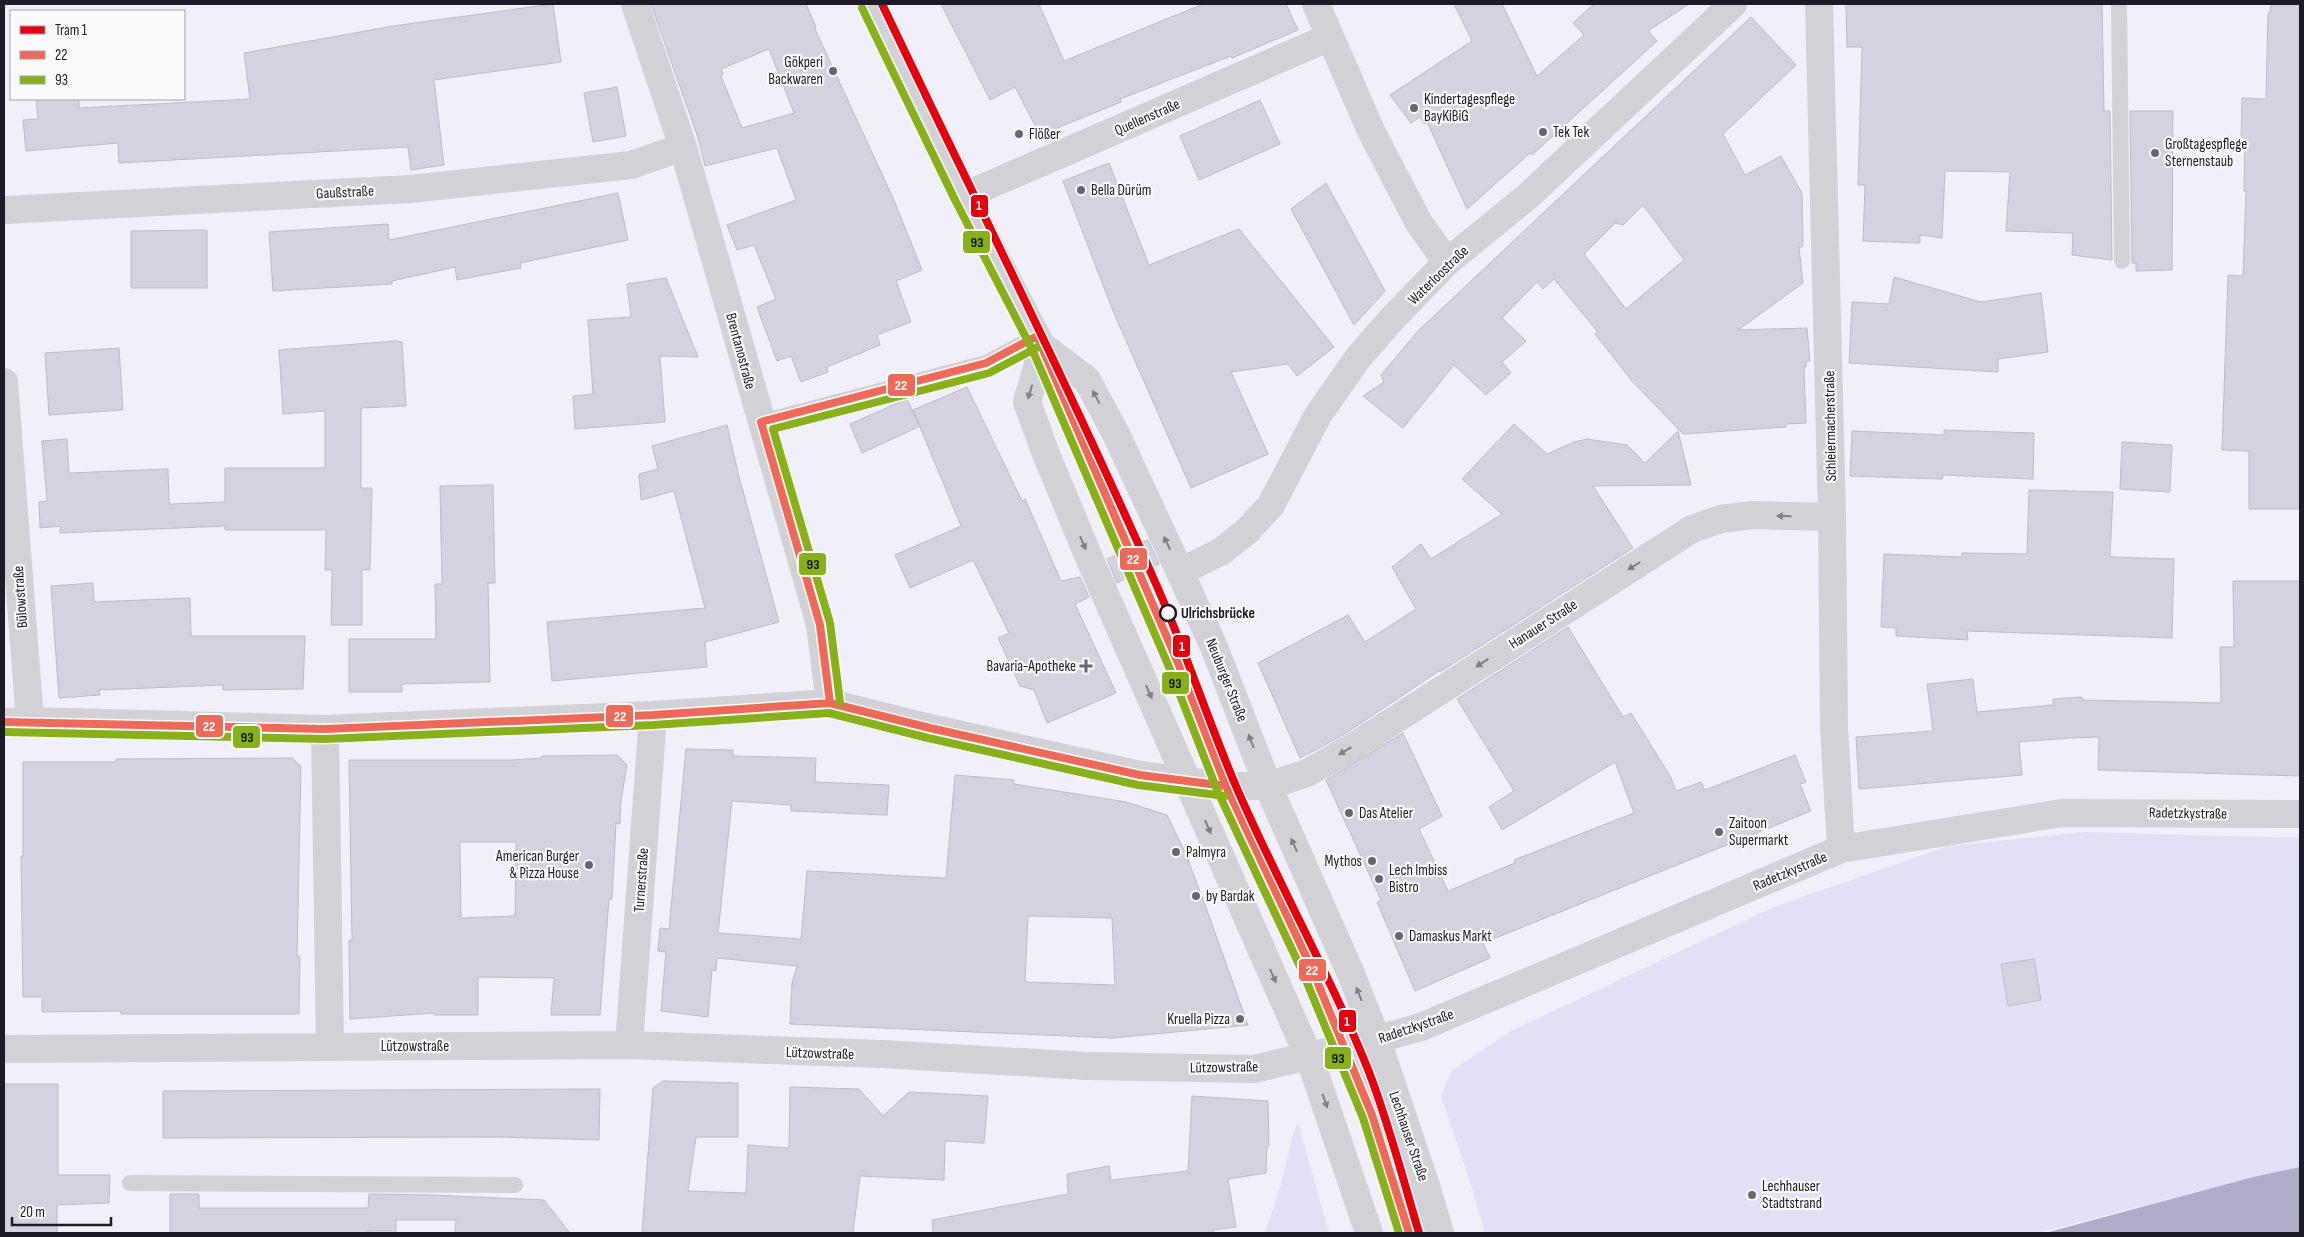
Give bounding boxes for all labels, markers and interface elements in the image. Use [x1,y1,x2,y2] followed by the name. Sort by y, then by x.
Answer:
[10,10,185,100] legend
[55,21,88,40] text: Tram 1
[55,46,67,65] text: 22
[768,53,823,89] place label: Gökperi Backwaren
[827,65,839,77] marker: Gökperi Backwaren
[55,71,68,90] text: 93
[1424,90,1515,126] place label: Kindertagespflege BayKiBiG
[1111,95,1183,140] street label: Quellenstraße
[1408,102,1420,114] marker: Kindertagespflege BayKiBiG
[1553,123,1589,142] place label: Tek Tek
[1029,125,1061,144] place label: Flößer
[1537,126,1549,138] marker: Tek Tek
[1013,128,1025,140] marker: Flößer
[2165,135,2247,171] place label: Großtagespflege Sternenstaub
[2149,147,2161,159] marker: Großtagespflege Sternenstaub
[316,181,374,204] street label: Gaußstraße
[1091,181,1151,200] place label: Bella Dürüm
[1075,184,1087,196] marker: Bella Dürüm
[970,194,989,218] line badge: 1
[976,197,982,214] text: 1
[962,230,991,254] line badge: 93
[971,234,983,251] text: 93
[1404,242,1473,309] street label: Waterloostraße
[721,311,760,391] street label: Brentanostraße
[1820,370,1841,482] street label: Schleiermacherstraße
[887,373,916,397] line badge: 22
[895,377,907,394] text: 22
[1025,385,1033,400] one-way arrow
[1092,389,1100,404] one-way arrow
[1775,512,1791,520] one-way arrow
[1079,536,1087,551] one-way arrow
[1162,536,1170,550] one-way arrow
[1119,547,1148,571] line badge: 22
[1127,551,1139,568] text: 22
[798,552,827,576] line badge: 93
[807,556,819,573] text: 93
[1627,561,1640,571] one-way arrow
[9,565,32,629] street label: Bülowstraße
[1505,595,1581,654] street label: Hanauer Straße
[1159,604,1177,622] marker: Ulrichsbrücke
[1181,604,1255,623] place label: Ulrichsbrücke
[1172,634,1191,658] line badge: 1
[1201,636,1252,725] street label: Neuburger Straße
[1179,638,1185,655] text: 1
[986,657,1076,676] place label: Bavaria-Apotheke
[1476,659,1489,668] one-way arrow
[1080,660,1092,672] marker: Bavaria-Apotheke
[1161,671,1190,695] line badge: 93
[1169,675,1181,692] text: 93
[1145,685,1153,699] one-way arrow
[605,704,634,728] line badge: 22
[614,708,626,725] text: 22
[195,714,224,738] line badge: 22
[203,718,215,735] text: 22
[232,725,261,749] line badge: 93
[241,729,253,746] text: 93
[1246,734,1254,748] one-way arrow
[1339,746,1352,755] one-way arrow
[2149,803,2227,824] street label: Radetzkystraße
[1359,804,1414,823] place label: Das Atelier
[1343,807,1355,819] marker: Das Atelier
[1729,814,1789,850] place label: Zaitoon Supermarkt
[1205,820,1213,834] one-way arrow
[1713,826,1725,838] marker: Zaitoon Supermarkt
[1290,838,1298,852] one-way arrow
[1186,843,1226,862] place label: Palmyra
[1170,846,1182,858] marker: Palmyra
[495,847,580,883] place label: American Burger & Pizza House
[630,847,653,913] street label: Turnerstraße
[1750,847,1830,896] street label: Radetzkystraße
[1325,852,1362,871] place label: Mythos
[1366,855,1378,867] marker: Mythos
[583,859,595,871] marker: American Burger & Pizza House
[1389,861,1448,897] place label: Lech Imbiss Bistro
[1373,873,1385,885] marker: Lech Imbiss Bistro
[1206,887,1255,906] place label: by Bardak
[1190,890,1202,902] marker: by Bardak
[1409,927,1492,946] place label: Damaskus Markt
[1393,930,1405,942] marker: Damaskus Markt
[1298,958,1327,982] line badge: 22
[1306,962,1318,979] text: 22
[1270,969,1278,983] one-way arrow
[1355,987,1362,1002] one-way arrow
[1376,1005,1456,1048] street label: Radetzkystraße
[1338,1009,1357,1033] line badge: 1
[1167,1010,1230,1029] place label: Kruella Pizza
[1234,1013,1246,1025] marker: Kruella Pizza
[1344,1013,1350,1030] text: 1
[381,1037,449,1056] street label: Lützowstraße
[785,1043,854,1064] street label: Lützowstraße
[1324,1046,1352,1070] line badge: 93
[1332,1050,1344,1067] text: 93
[1190,1057,1258,1078] street label: Lützowstraße
[1384,1089,1433,1183] street label: Lechhauser Straße
[1322,1094,1329,1109] one-way arrow
[1762,1177,1822,1213] place label: Lechhauser Stadtstrand
[1746,1189,1758,1201] marker: Lechhauser Stadtstrand
[12,1194,111,1226] scale bar
[20,1203,45,1222] text: 20 m

